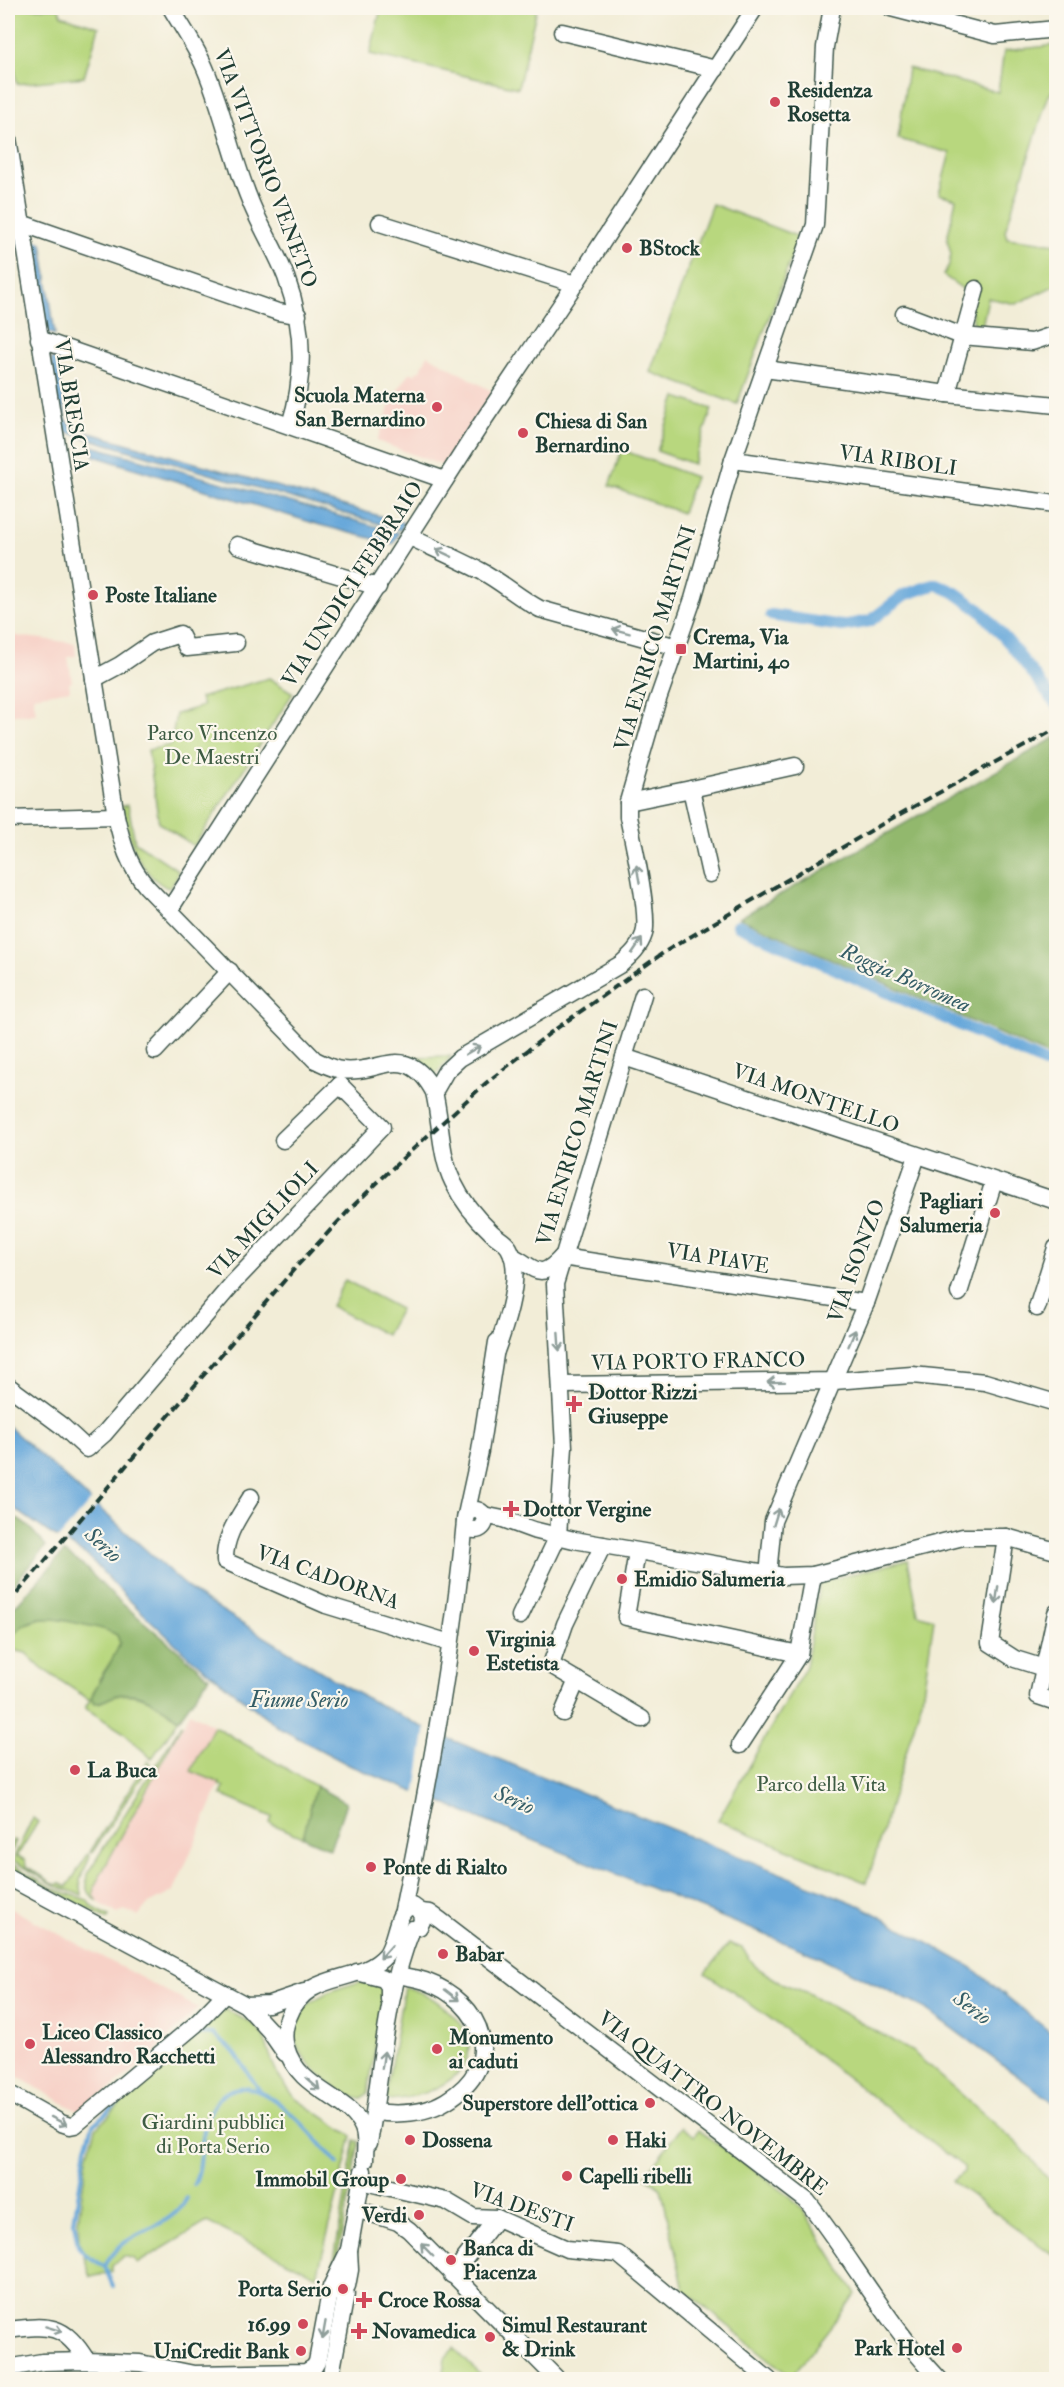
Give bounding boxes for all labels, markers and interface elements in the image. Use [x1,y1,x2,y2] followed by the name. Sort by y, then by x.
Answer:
[207,45,324,292] street label: VIA VITTORIO VENETO
[787,77,873,128] place label: Residenza Rosetta
[768,95,782,109] marker: Residenza Rosetta
[639,235,701,262] place label: BStock
[620,241,634,255] marker: BStock
[48,337,95,473] street label: VIA BRESCIA
[294,382,426,433] place label: Scuola Materna San Bernardino
[430,400,444,414] marker: Scuola Materna San Bernardino
[535,408,648,459] place label: Chiesa di San Bernardino
[516,426,530,440] marker: Chiesa di San Bernardino
[837,439,959,482] street label: VIA RIBOLI
[276,476,429,692] street label: VIA UNDICI FEBBRAIO
[608,522,703,754] street label: VIA ENRICO MARTINI
[436,547,454,559] one-way arrow
[105,582,217,609] place label: Poste Italiane
[86,588,100,602] marker: Poste Italiane
[692,624,790,675] place label: Crema, Via Martini, 40
[612,625,631,636] one-way arrow
[674,642,688,656] marker: Crema, Via Martini, 40
[147,720,277,771] park label: Parco Vincenzo De Maestri
[633,865,644,884] one-way arrow
[835,936,975,1019] water label: Roggia Borromea
[631,939,643,955] one-way arrow
[530,1017,625,1249] street label: VIA ENRICO MARTINI
[464,1044,481,1056] one-way arrow
[729,1057,903,1140] street label: VIA MONTELLO
[202,1156,325,1285] street label: VIA MIGLIOLI
[899,1188,984,1239] place label: Pagliari Salumeria
[822,1196,891,1327] street label: VIA ISONZO
[988,1206,1002,1220] marker: Pagliari Salumeria
[665,1237,771,1280] street label: VIA PIAVE
[847,1329,858,1347] one-way arrow
[554,1332,565,1351] one-way arrow
[591,1346,805,1377] street label: VIA PORTO FRANCO
[766,1376,786,1388] one-way arrow
[588,1379,698,1430] place label: Dottor Rizzi Giuseppe
[565,1395,583,1413] marker: Dottor Rizzi Giuseppe
[523,1496,651,1523] place label: Dottor Vergine
[504,1502,518,1516] marker: Dottor Vergine
[771,1508,782,1527] one-way arrow
[78,1520,128,1569] water label: Serio
[252,1539,403,1616] street label: VIA CADORNA
[634,1566,786,1593] place label: Emidio Salumeria
[615,1572,629,1586] marker: Emidio Salumeria
[992,1585,1003,1604] one-way arrow
[485,1626,560,1677] place label: Virginia Estetista
[467,1644,481,1658] marker: Virginia Estetista
[249,1686,348,1714] water label: Fiume Serio
[87,1757,158,1784] place label: La Buca
[68,1763,82,1777] marker: La Buca
[756,1771,886,1798] park label: Parco della Vita
[489,1778,539,1821] water label: Serio
[383,1854,507,1881] place label: Ponte di Rialto
[364,1860,378,1874] marker: Ponte di Rialto
[455,1941,505,1968] place label: Babar
[379,1944,393,1959] one-way arrow
[436,1947,450,1961] marker: Babar
[947,1984,997,2031] water label: Serio
[444,1989,460,2002] one-way arrow
[592,2005,833,2202] street label: VIA QUATTRO NOVEMBRE
[41,2019,216,2070] place label: Liceo Classico Alessandro Racchetti
[448,2024,553,2075] place label: Monumento ai caduti
[23,2037,37,2051] marker: Liceo Classico Alessandro Racchetti
[430,2042,444,2056] marker: Monumento ai caduti
[377,2051,388,2070] one-way arrow
[305,2077,320,2091] one-way arrow
[462,2090,639,2117] place label: Superstore dell'ottica
[643,2096,657,2110] marker: Superstore dell'ottica
[141,2109,285,2160] park label: Giardini pubblici di Porta Serio
[49,2116,67,2127] one-way arrow
[422,2127,493,2154] place label: Dossena
[625,2127,667,2154] place label: Haki
[403,2133,417,2147] marker: Dossena
[606,2133,620,2147] marker: Haki
[579,2163,692,2190] place label: Capelli ribelli
[255,2166,389,2193] place label: Immobil Group
[560,2169,574,2183] marker: Capelli ribelli
[394,2172,408,2186] marker: Immobil Group
[466,2176,578,2239] street label: VIA DESTI
[360,2202,407,2229] place label: Verdi
[412,2208,426,2222] marker: Verdi
[463,2235,538,2286] place label: Banca di Piacenza
[420,2242,435,2257] one-way arrow
[444,2253,458,2267] marker: Banca di Piacenza
[238,2276,331,2303] place label: Porta Serio
[336,2282,350,2296] marker: Porta Serio
[378,2287,482,2314] place label: Croce Rossa
[355,2291,373,2309] marker: Croce Rossa
[247,2311,291,2338] place label: 16.99
[502,2312,647,2363] place label: Simul Restaurant & Drink
[296,2317,310,2331] marker: 16.99
[371,2318,477,2345] place label: Novamedica
[318,2319,329,2339] one-way arrow
[350,2322,368,2340] marker: Novamedica
[44,2324,63,2335] one-way arrow
[483,2330,497,2344] marker: Simul Restaurant & Drink
[854,2335,946,2362] place label: Park Hotel
[154,2338,290,2365] place label: UniCredit Bank
[950,2341,964,2355] marker: Park Hotel
[294,2344,308,2358] marker: UniCredit Bank

